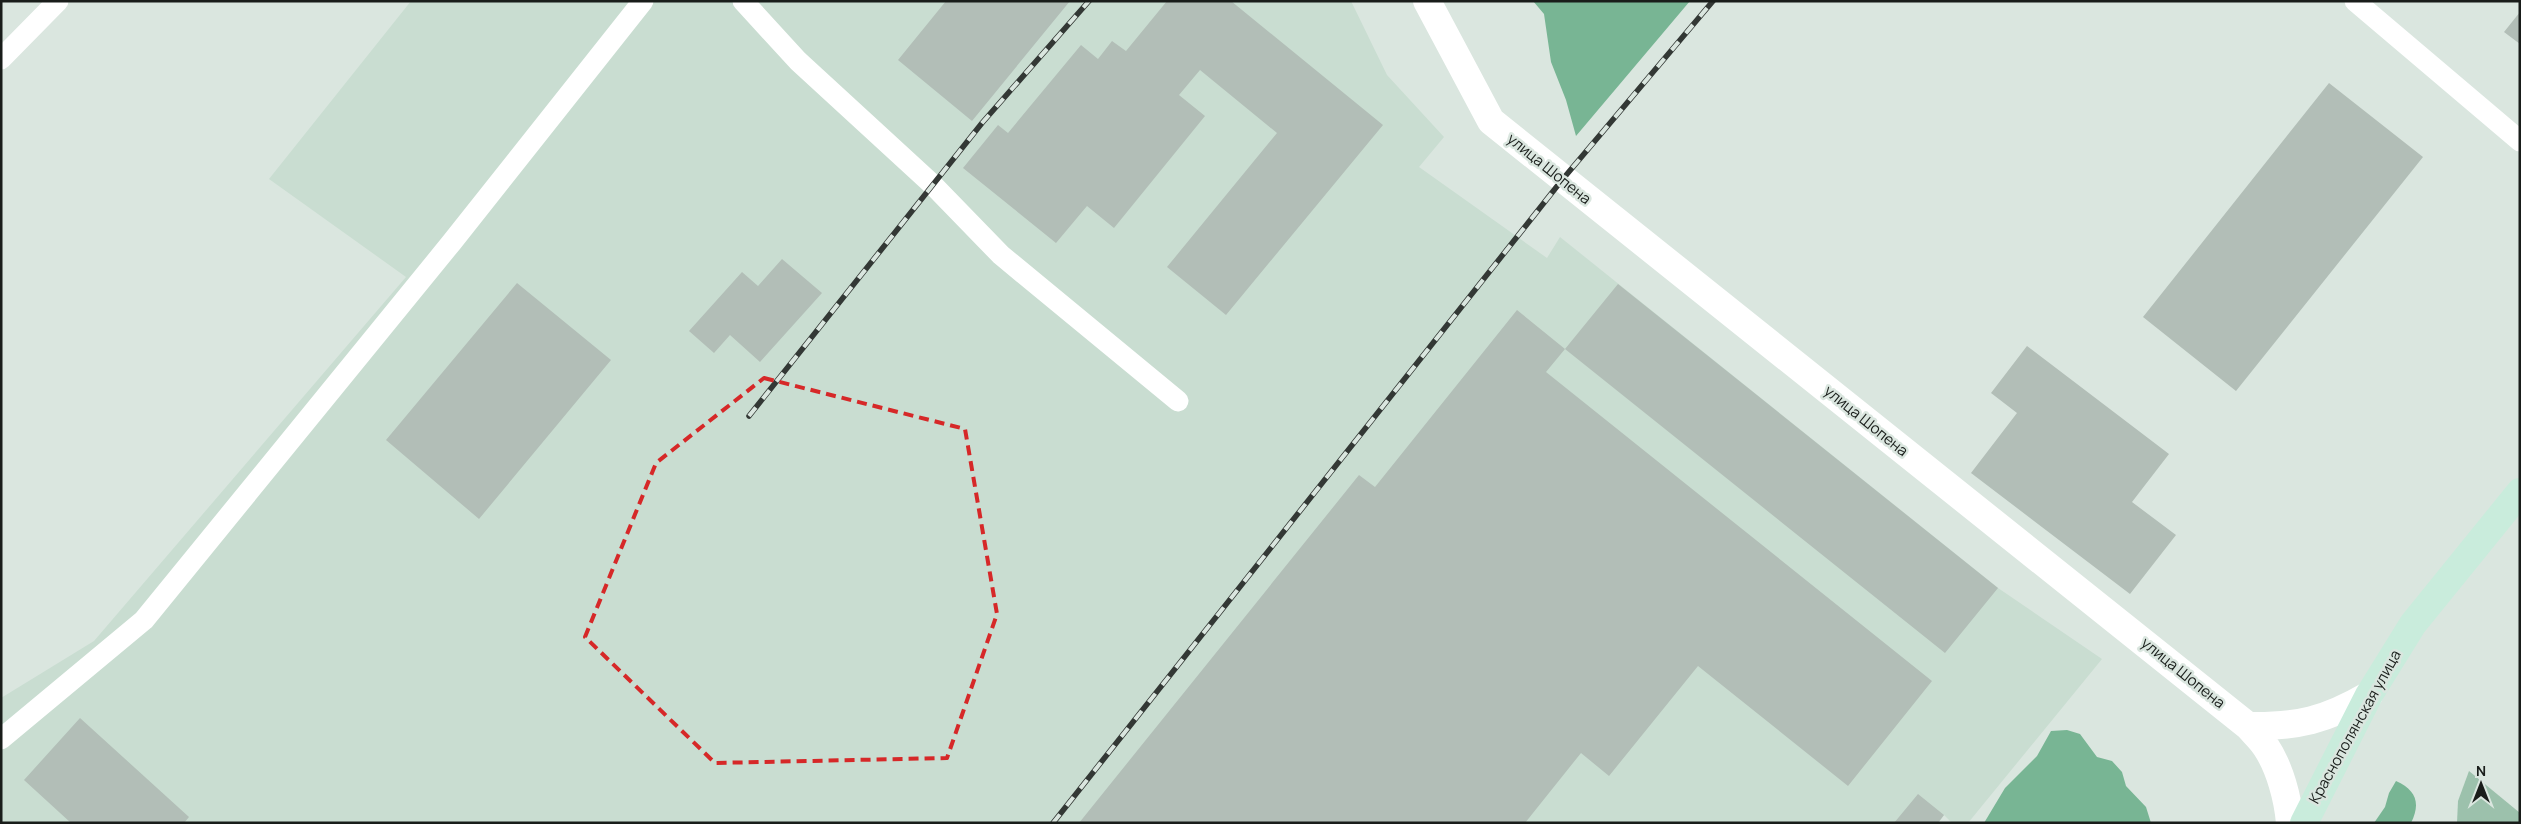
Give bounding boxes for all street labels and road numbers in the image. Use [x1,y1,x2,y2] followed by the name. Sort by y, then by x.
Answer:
[1503,128,1596,209] street label: улица Шопена
[1820,380,1913,461] street label: улица Шопена
[2137,632,2230,713] street label: улица Шопена
[2303,646,2406,808] street label: Краснополянская улица

